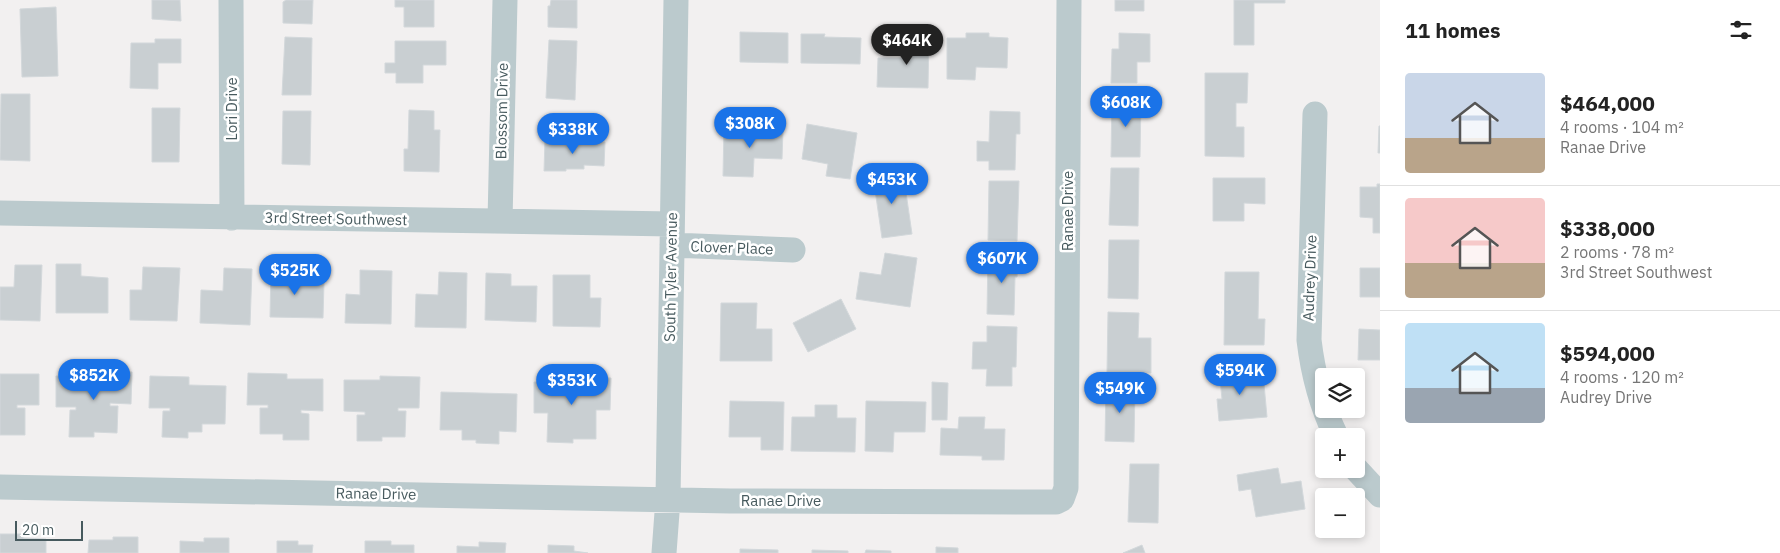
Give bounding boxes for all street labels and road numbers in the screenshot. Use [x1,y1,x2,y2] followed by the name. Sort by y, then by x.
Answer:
[491,63,512,159] street label: Blossom Drive
[222,77,241,141] street label: Lori Drive
[1058,171,1077,251] street label: Ranae Drive
[264,208,408,229] street label: 3rd Street Southwest
[660,212,681,342] street label: South Tyler Avenue
[1299,235,1320,321] street label: Audrey Drive
[690,237,774,258] street label: Clover Place
[336,483,416,504] street label: Ranae Drive
[741,491,821,510] street label: Ranae Drive

